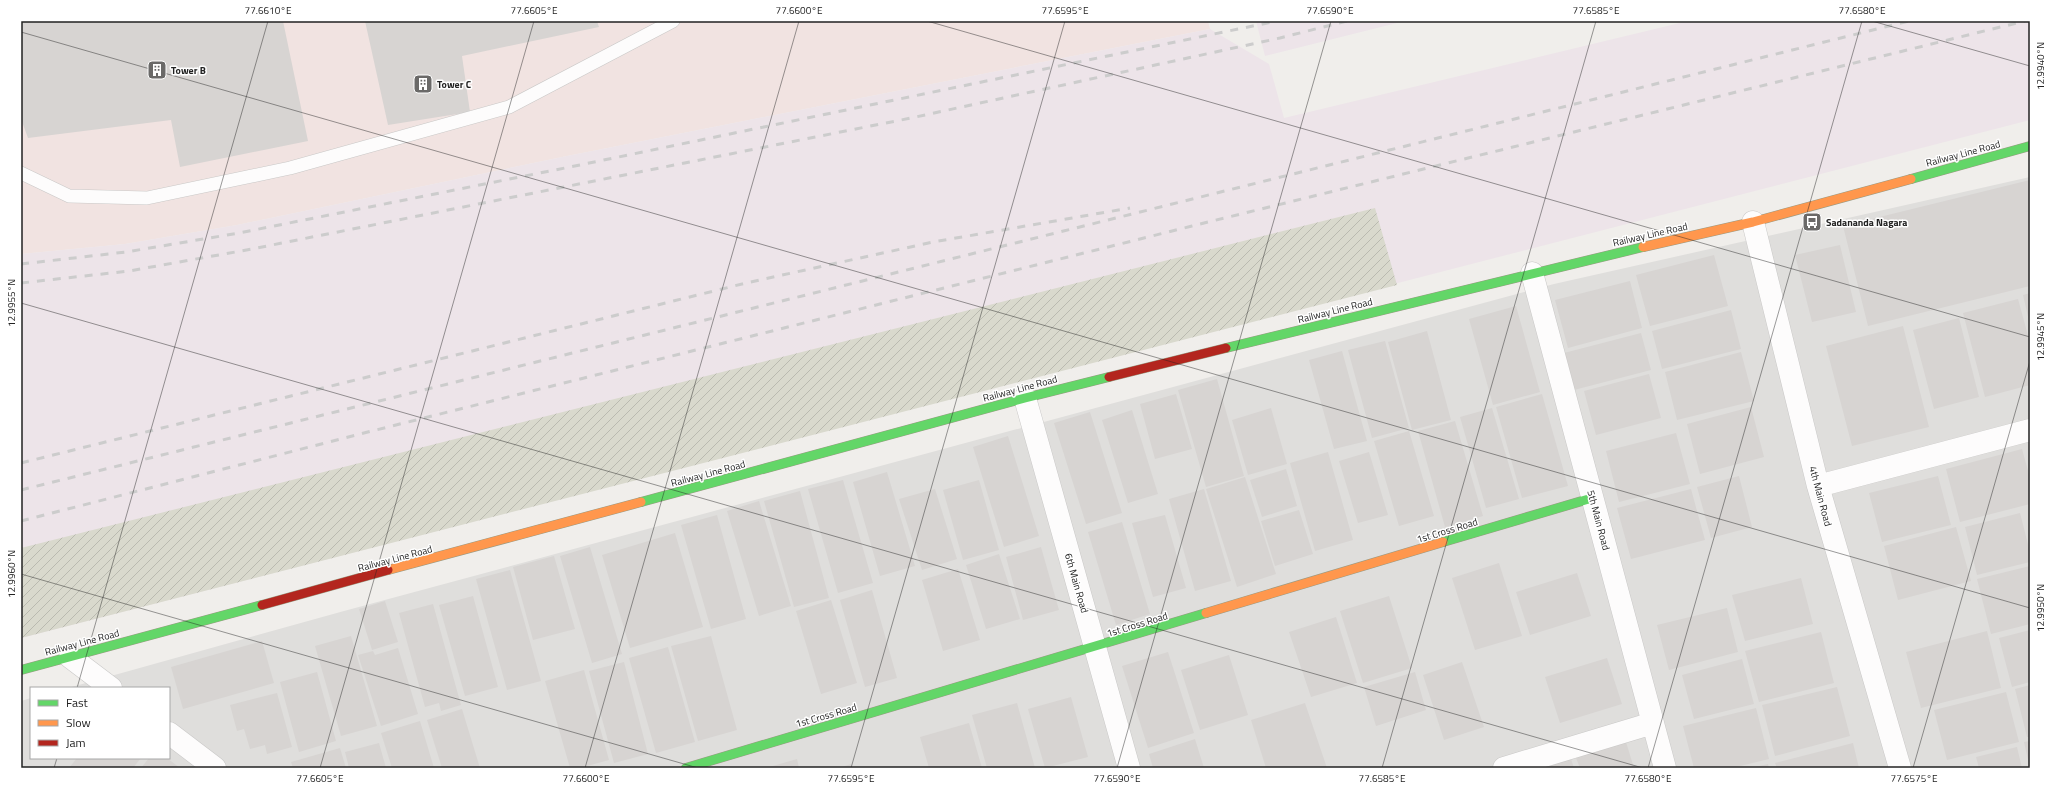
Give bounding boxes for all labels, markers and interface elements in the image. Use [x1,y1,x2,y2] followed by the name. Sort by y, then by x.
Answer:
[245,3,292,18] text: 77.6610°E
[511,3,558,18] text: 77.6605°E
[776,3,823,18] text: 77.6600°E
[1042,3,1089,18] text: 77.6595°E
[1307,3,1354,18] text: 77.6590°E
[1573,3,1620,18] text: 77.6585°E
[1839,3,1886,18] text: 77.6580°E
[2033,42,2048,90] text: 12.9940°N
[146,59,168,81] building icon: Tower B
[171,63,206,78] place label: Tower B
[412,73,434,95] building icon: Tower C
[437,77,472,92] place label: Tower C
[1924,136,2002,171] street label: Railway Line Road
[1801,211,1823,233] bus stop icon: Sadananda Nagara
[1826,215,1907,230] place label: Sadananda Nagara
[1611,219,1689,250] street label: Railway Line Road
[4,279,19,327] text: 12.9955°N
[1296,294,1374,327] street label: Railway Line Road
[2033,313,2048,361] text: 12.9945°N
[981,371,1059,406] street label: Railway Line Road
[669,456,747,491] street label: Railway Line Road
[1805,464,1836,528] street label: 4th Main Road
[1583,488,1614,552] street label: 5th Main Road
[1415,514,1480,547] street label: 1st Cross Road
[356,541,434,576] street label: Railway Line Road
[4,550,19,598] text: 12.9960°N
[1061,552,1092,615] street label: 6th Main Road
[2033,584,2048,632] text: 12.9950°N
[1105,608,1170,641] street label: 1st Cross Road
[43,625,121,660] street label: Railway Line Road
[30,687,170,759] legend
[66,693,89,712] text: Fast
[794,700,859,731] street label: 1st Cross Road
[66,713,91,732] text: Slow
[66,733,86,752] text: Jam
[297,771,344,786] text: 77.6605°E
[563,771,610,786] text: 77.6600°E
[828,771,875,786] text: 77.6595°E
[1094,771,1141,786] text: 77.6590°E
[1359,771,1406,786] text: 77.6585°E
[1625,771,1672,786] text: 77.6580°E
[1891,771,1938,786] text: 77.6575°E

